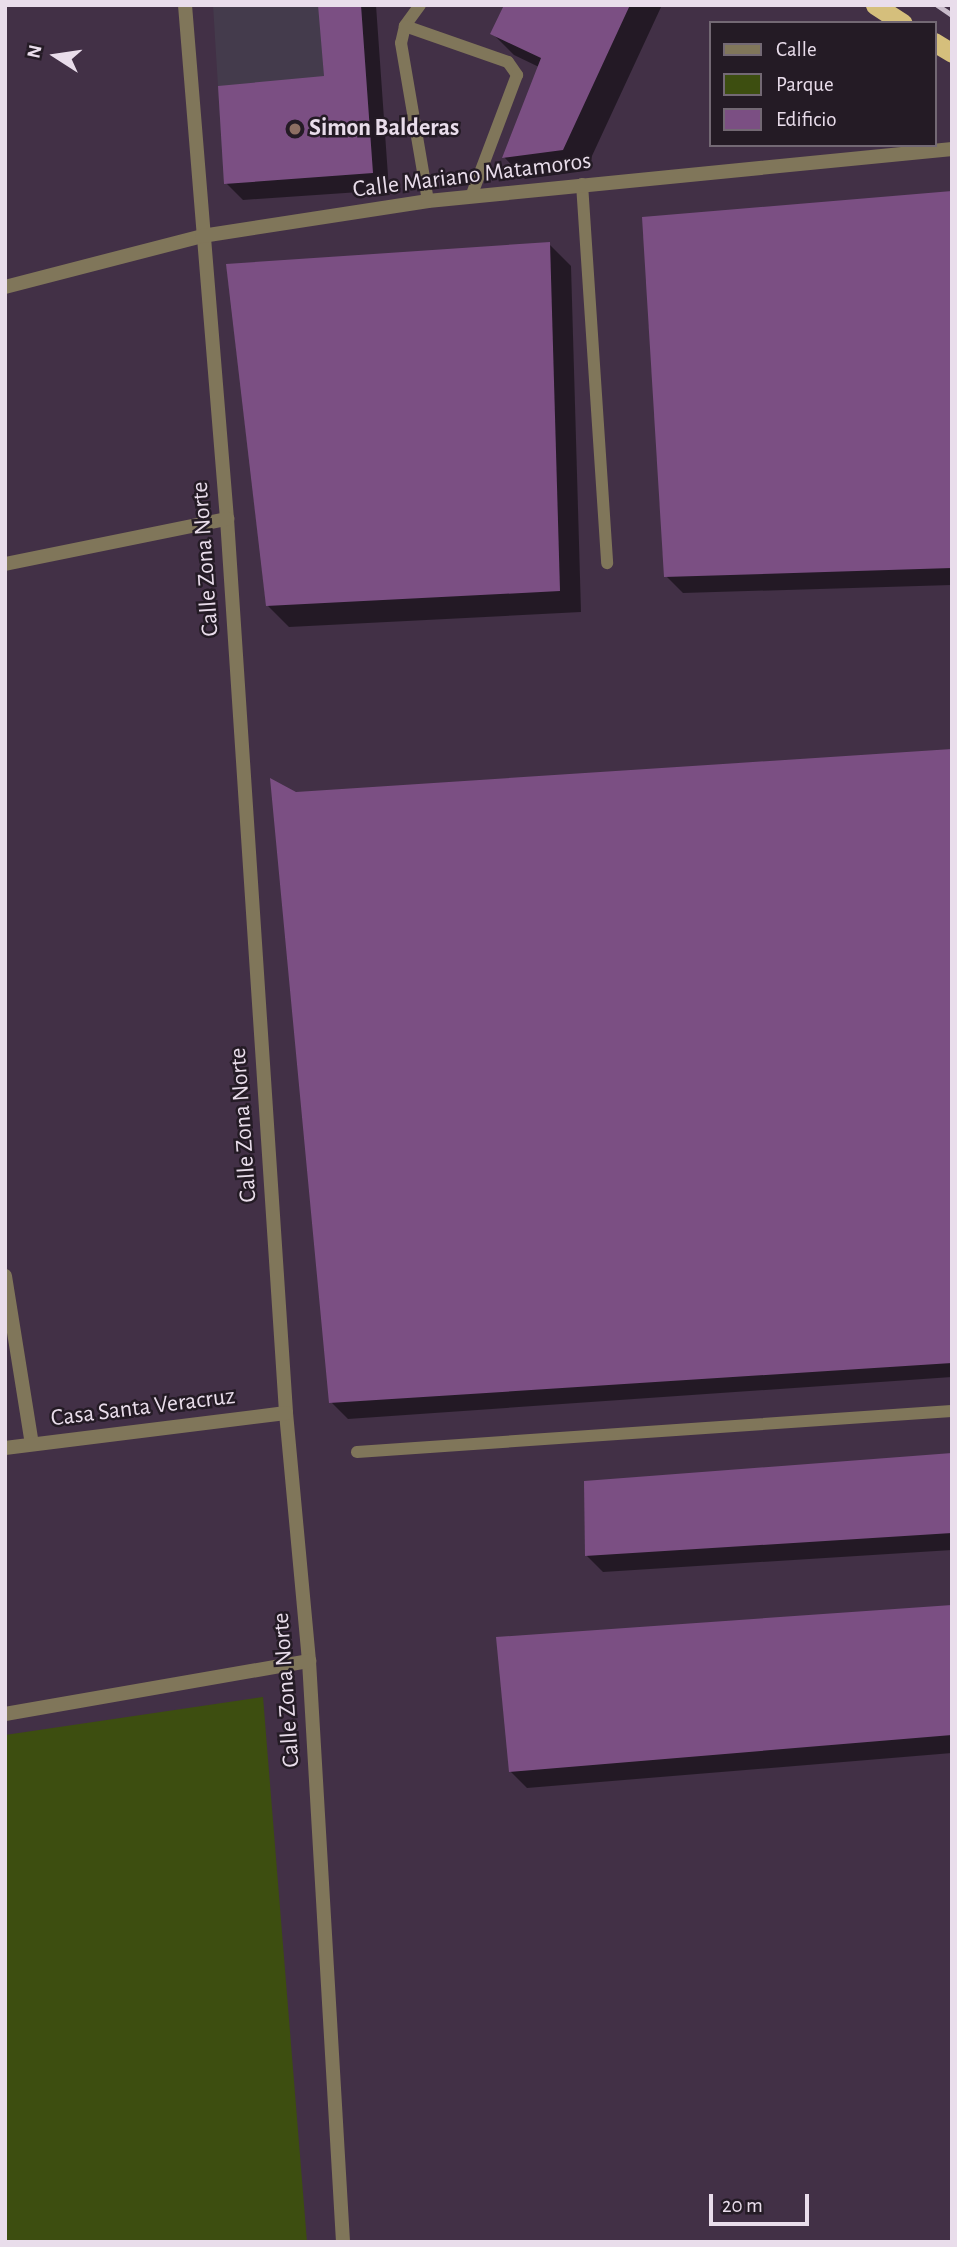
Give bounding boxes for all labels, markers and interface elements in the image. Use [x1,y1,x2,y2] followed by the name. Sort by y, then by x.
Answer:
[21,21,91,91] north arrow
[708,21,936,147] legend
[776,39,817,60] text: Calle
[24,43,46,60] text: N
[776,74,834,95] text: Parque
[776,109,837,130] text: Edificio
[309,115,459,143] place label: Simon Balderas
[287,121,303,137] marker: Simon Balderas
[351,147,593,205] street label: Calle Mariano Matamoros
[186,481,226,637] street label: Calle Zona Norte
[224,1047,264,1203] street label: Calle Zona Norte
[49,1382,237,1434] street label: Casa Santa Veracruz
[267,1612,307,1768] street label: Calle Zona Norte
[712,2180,812,2224] scale bar
[722,2195,763,2216] text: 20 m

